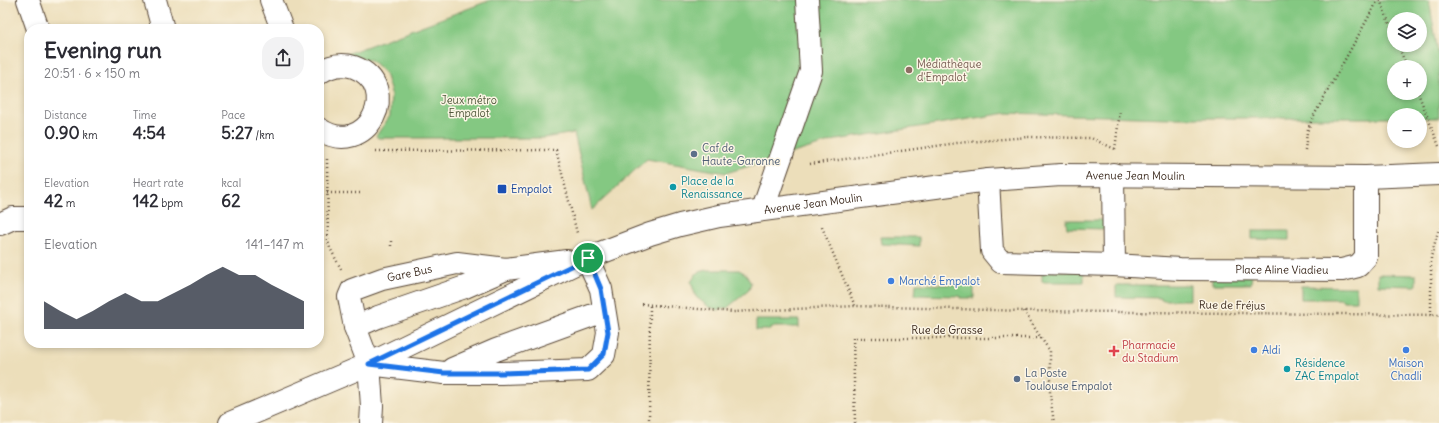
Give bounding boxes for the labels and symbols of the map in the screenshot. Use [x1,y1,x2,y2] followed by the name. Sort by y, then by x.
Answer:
[917,57,981,84] place label: Médiathèque d'Empalot
[904,65,914,75] marker: Médiathèque d'Empalot
[441,93,497,120] park label: Jeux métro Empalot
[702,141,780,168] place label: Caf de Haute-Garonne
[689,149,699,159] marker: Caf de Haute-Garonne
[1086,168,1185,183] street label: Avenue Jean Moulin
[681,174,743,201] place label: Place de la Renaissance
[511,182,552,196] place label: Empalot
[668,182,678,192] marker: Place de la Renaissance
[496,183,508,195] marker: Empalot
[763,190,863,217] street label: Avenue Jean Moulin
[571,241,605,275] pin
[386,262,433,285] street label: Gare Bus
[1235,262,1329,277] street label: Place Aline Viadieu
[899,274,980,288] place label: Marché Empalot
[886,276,896,286] marker: Marché Empalot
[1199,297,1265,313] street label: Rue de Fréjus
[911,323,983,337] street label: Rue de Grasse
[1122,338,1179,365] place label: Pharmacie du Stadium
[1262,343,1280,357] place label: Aldi
[1249,345,1259,355] marker: Aldi
[1401,345,1411,355] marker: Maison Chadli
[1109,346,1119,356] marker: Pharmacie du Stadium
[1295,356,1359,383] place label: Résidence ZAC Empalot
[1388,356,1424,383] place label: Maison Chadli
[1282,364,1292,374] marker: Résidence ZAC Empalot
[1025,366,1112,393] place label: La Poste Toulouse Empalot
[1012,374,1022,384] marker: La Poste Toulouse Empalot

